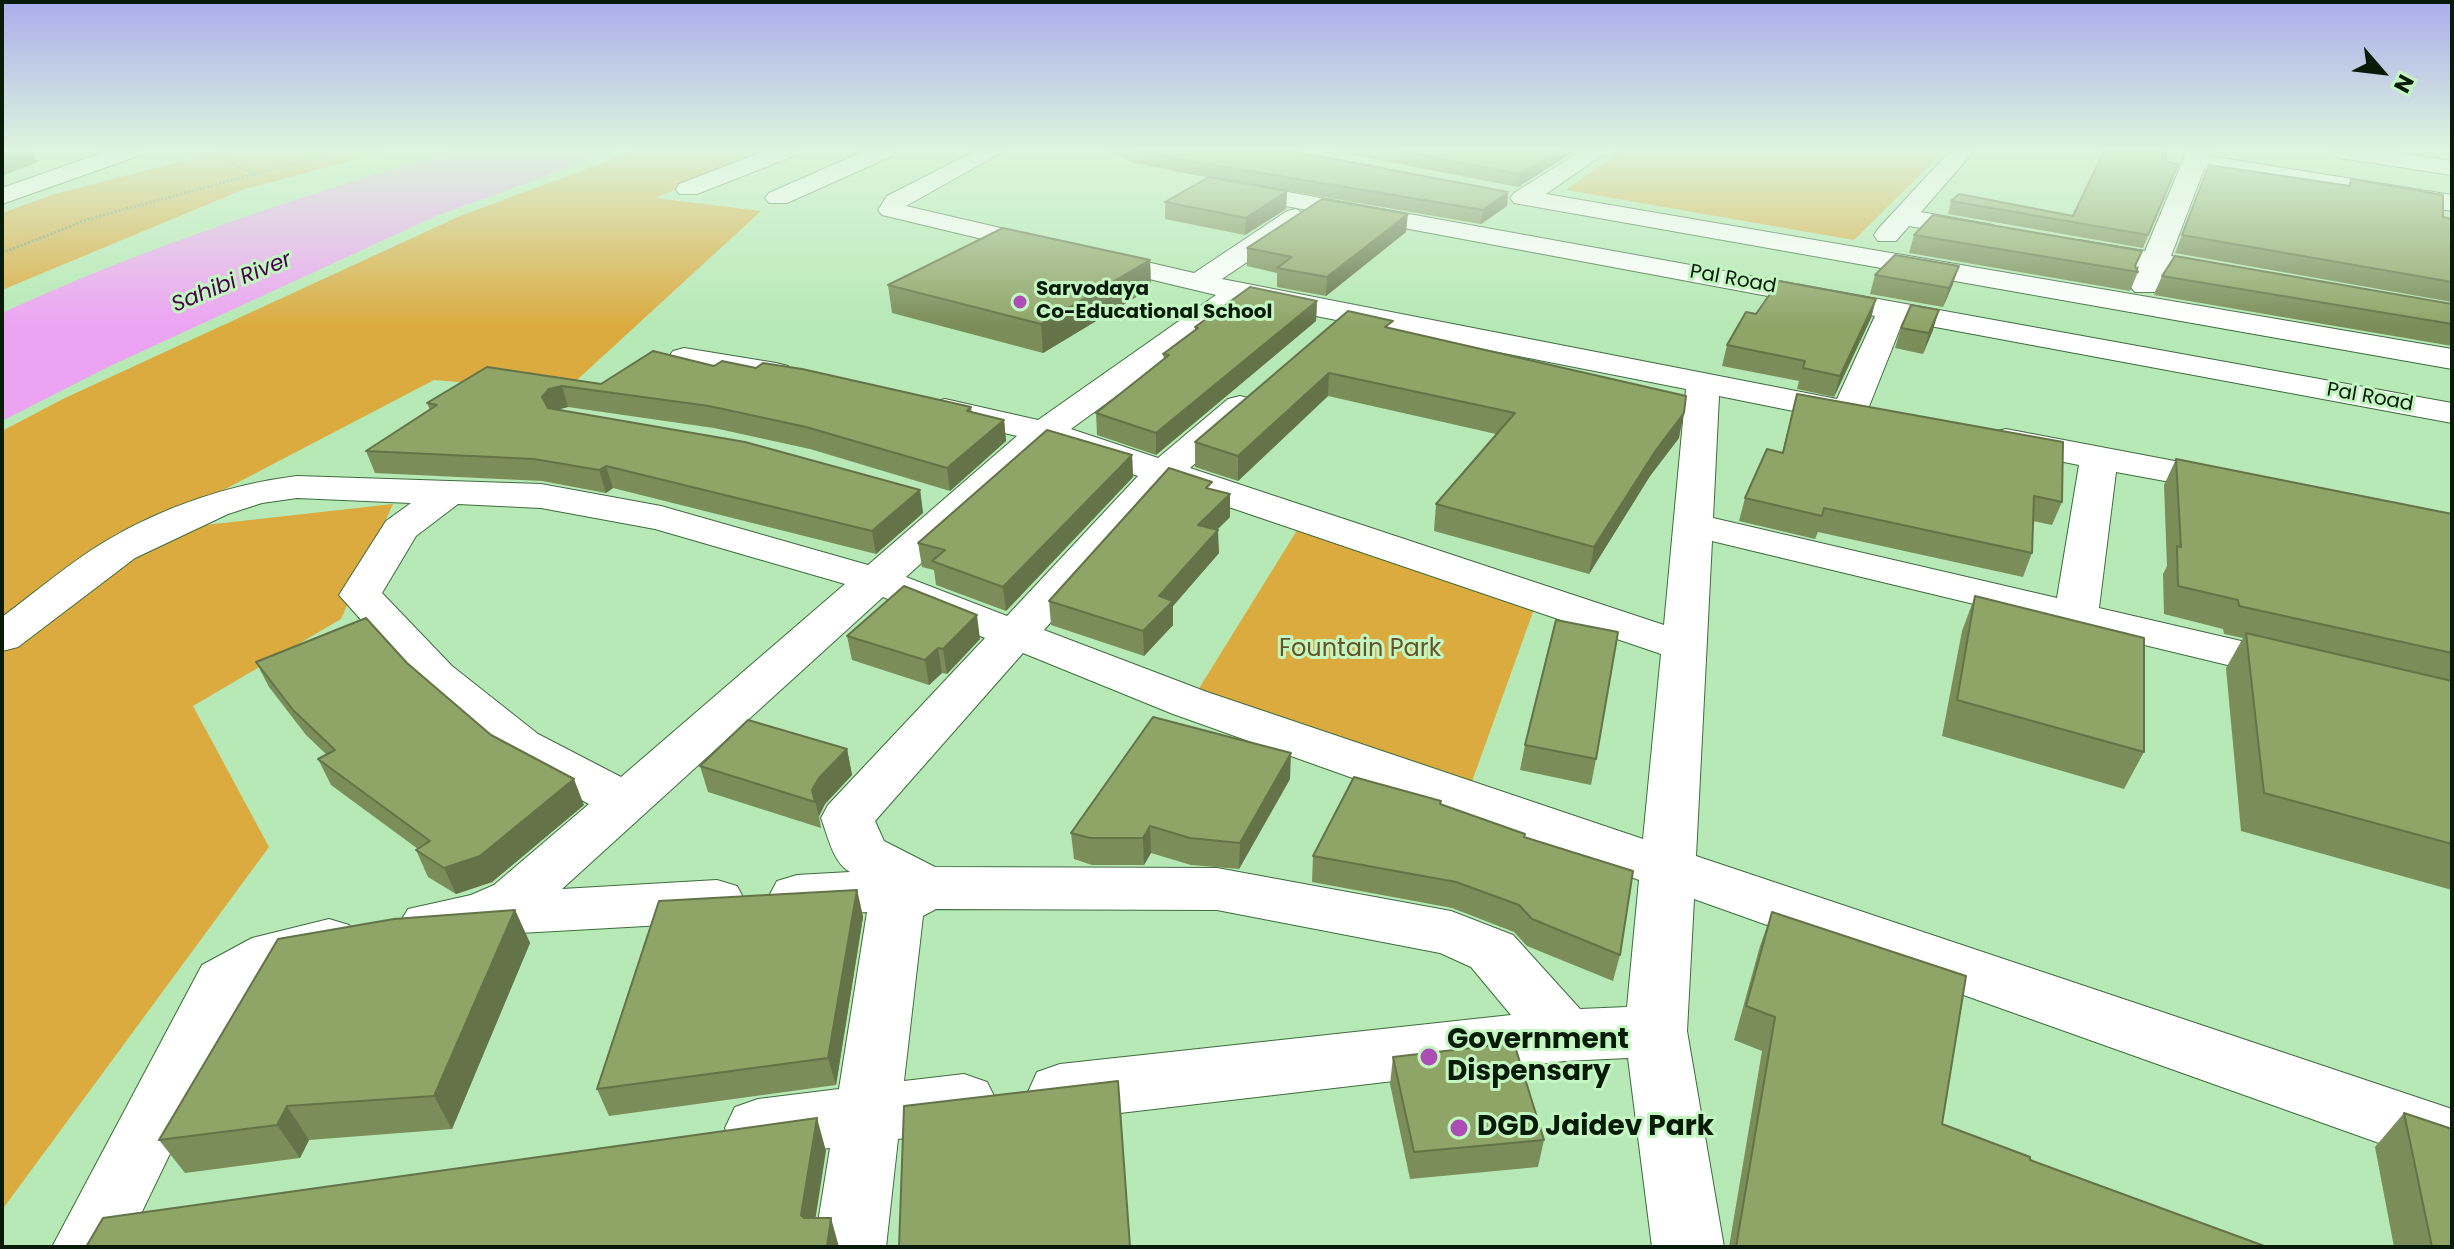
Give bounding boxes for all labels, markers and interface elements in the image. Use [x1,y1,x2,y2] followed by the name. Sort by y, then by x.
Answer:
[2342,32,2422,112] north arrow
[2386,69,2421,98] text: N
[168,247,296,319] water label: Sahibi River
[1688,261,1778,299] street label: Pal Road
[1036,278,1272,325] place label: Sarvodaya Co-Educational School
[1011,293,1029,311] marker: Sarvodaya Co-Educational School
[2325,379,2415,417] street label: Pal Road
[1279,636,1441,664] park label: Fountain Park
[1447,1024,1629,1090] place label: Government Dispensary
[1418,1046,1440,1068] marker: Government Dispensary
[1477,1111,1714,1145] place label: DGD Jaidev Park
[1448,1117,1470,1139] marker: DGD Jaidev Park

